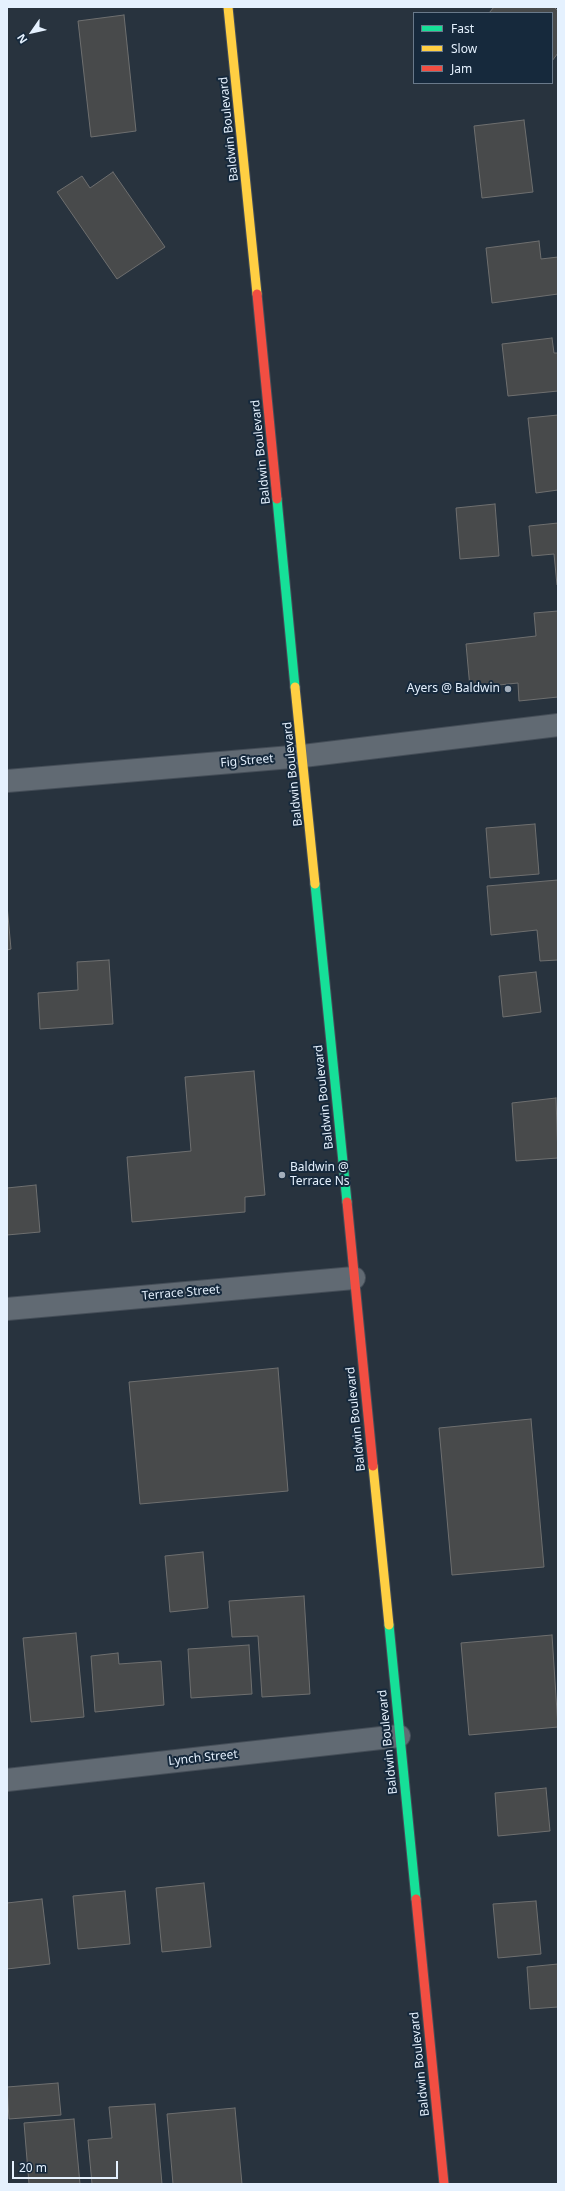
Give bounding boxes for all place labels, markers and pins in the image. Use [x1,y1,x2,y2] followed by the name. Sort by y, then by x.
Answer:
[407,682,500,696] place label: Ayers @ Baldwin
[503,684,513,694] marker: Ayers @ Baldwin
[290,1161,350,1189] place label: Baldwin @ Terrace Ns
[277,1170,287,1180] marker: Baldwin @ Terrace Ns

